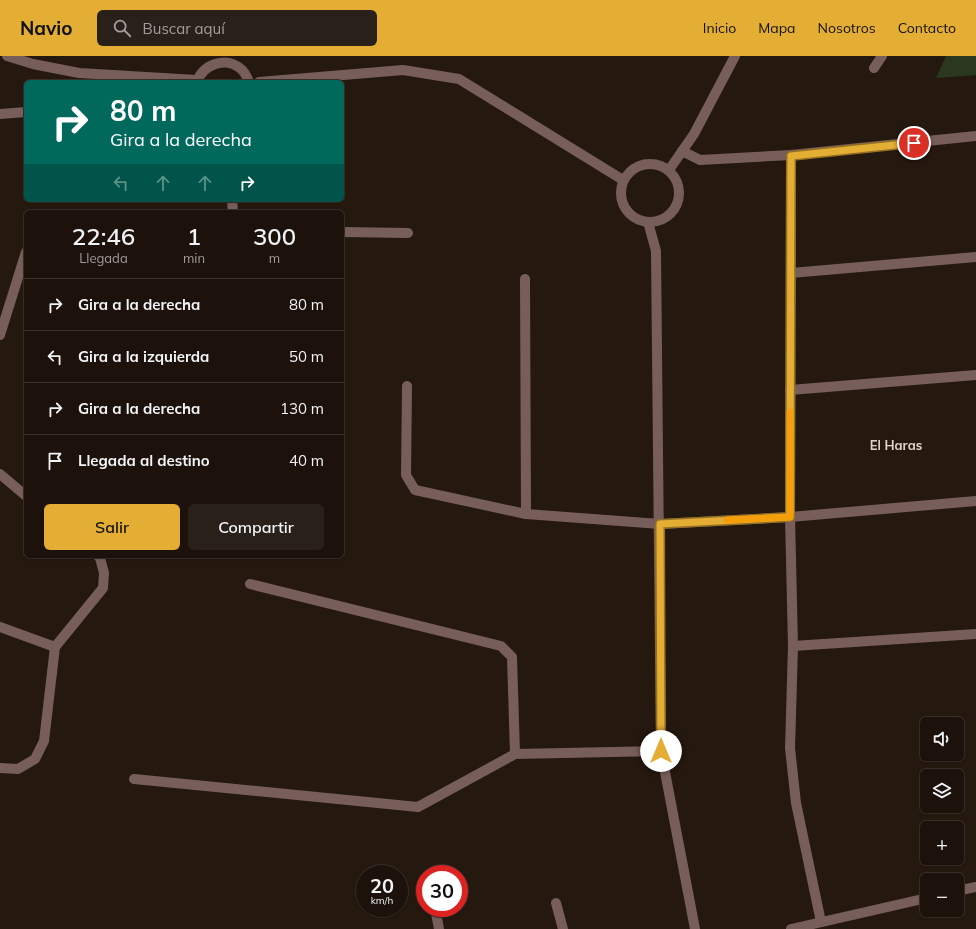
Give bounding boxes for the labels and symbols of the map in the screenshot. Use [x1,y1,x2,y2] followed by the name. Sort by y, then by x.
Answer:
[897,126,931,160] pin
[870,437,922,453] district label: El Haras
[640,730,682,772] position arrow
[416,865,468,917] speed limit sign: 30

